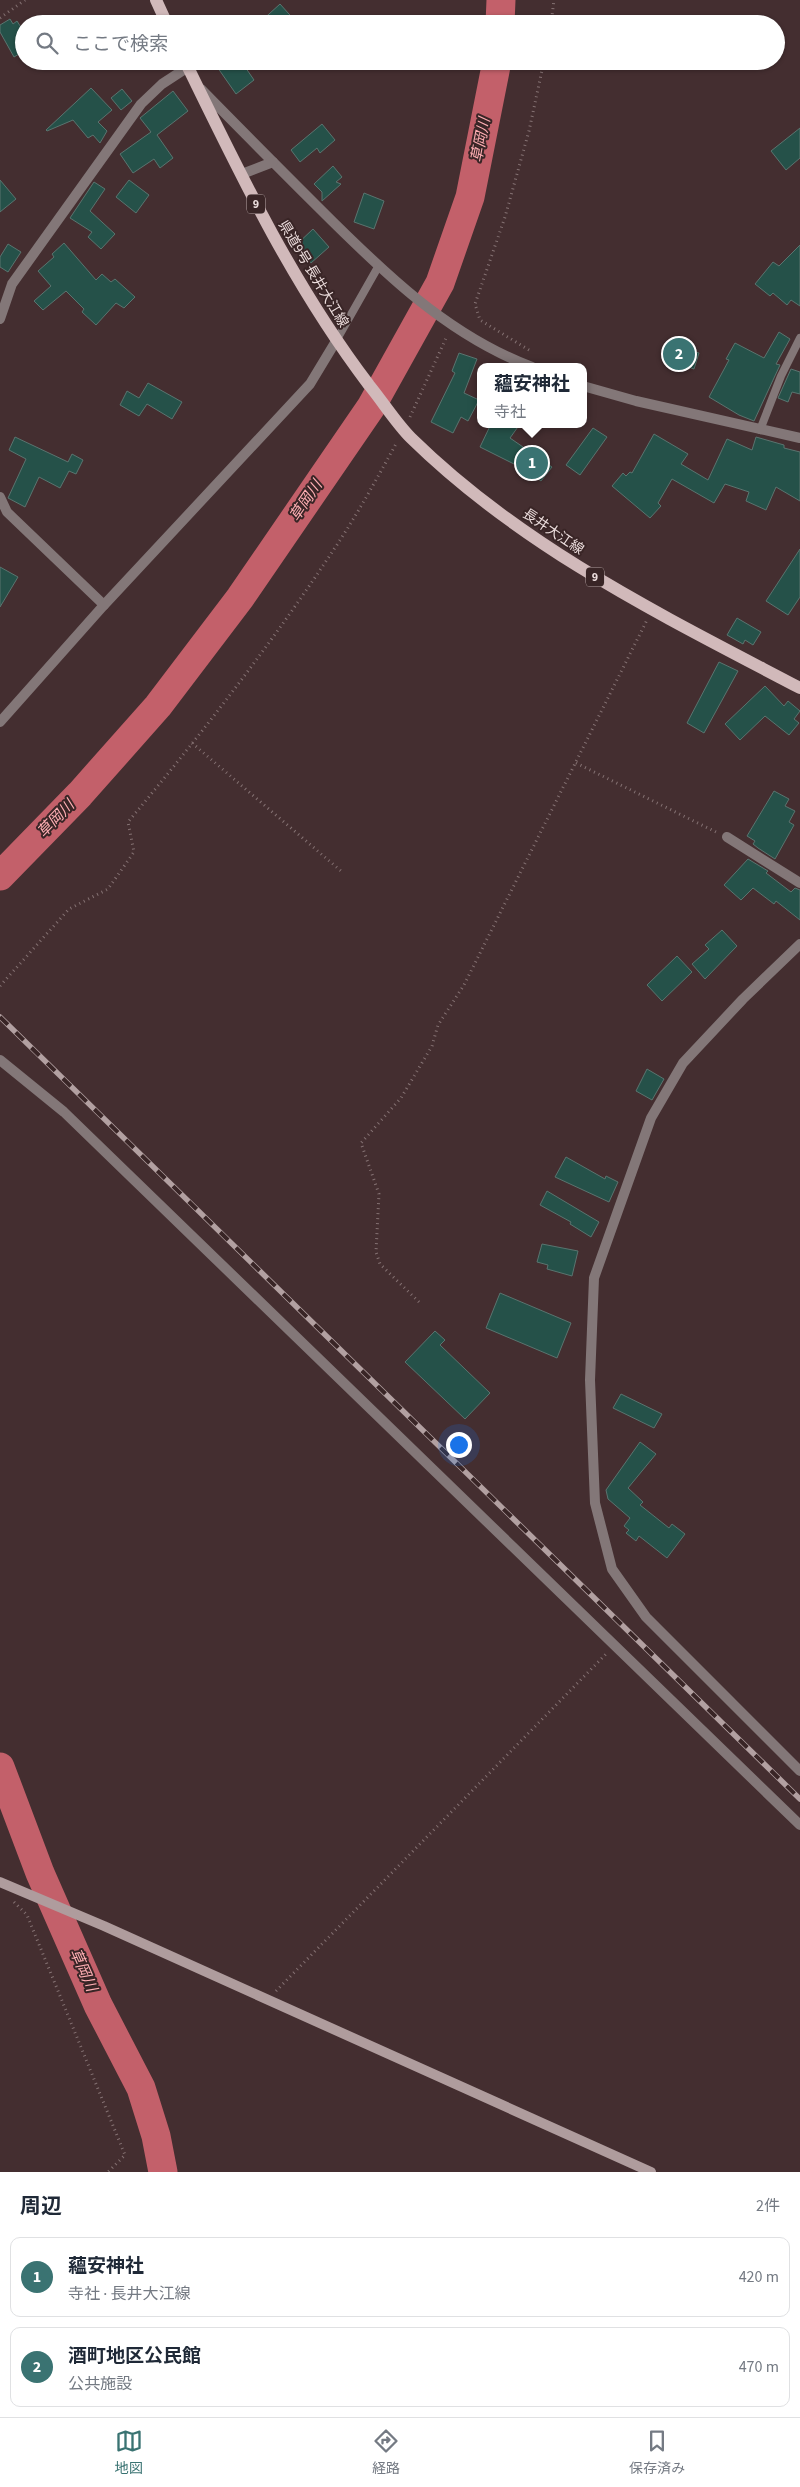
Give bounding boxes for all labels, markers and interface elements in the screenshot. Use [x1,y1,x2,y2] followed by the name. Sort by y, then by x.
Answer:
[15,15,785,70] search box
[33,29,61,57] icon: search
[73,31,168,58] text: ここで検索
[466,114,496,164] water label: 草岡川
[247,194,265,213] road number: 9
[273,217,353,331] street label: 県道9号 長井大江線
[663,335,695,373] pin: 2
[477,363,587,428] popup
[494,371,570,398] text: 蘊安神社
[494,401,526,423] text: 寺社
[516,444,548,482] pin: 1
[285,475,328,526] water label: 草岡川
[518,504,588,560] street label: 長井大江線
[586,568,604,586] road number: 9
[33,794,81,842] water label: 草岡川
[446,1432,472,1458] your location
[64,1945,103,1997] water label: 草岡川
[20,2191,62,2221] text: 周辺
[756,2195,780,2217] text: 2件
[68,2253,144,2280] text: 蘊安神社
[33,2266,41,2288] text: 1
[739,2266,779,2288] text: 420 m
[68,2283,190,2305] text: 寺社 · 長井大江線
[68,2343,201,2370] text: 酒町地区公民館
[33,2356,41,2378] text: 2
[739,2356,779,2378] text: 470 m
[68,2373,132,2395] text: 公共施設
[115,2427,143,2479] tab: 地図
[372,2427,400,2479] tab: 経路
[629,2427,685,2479] tab: 保存済み

